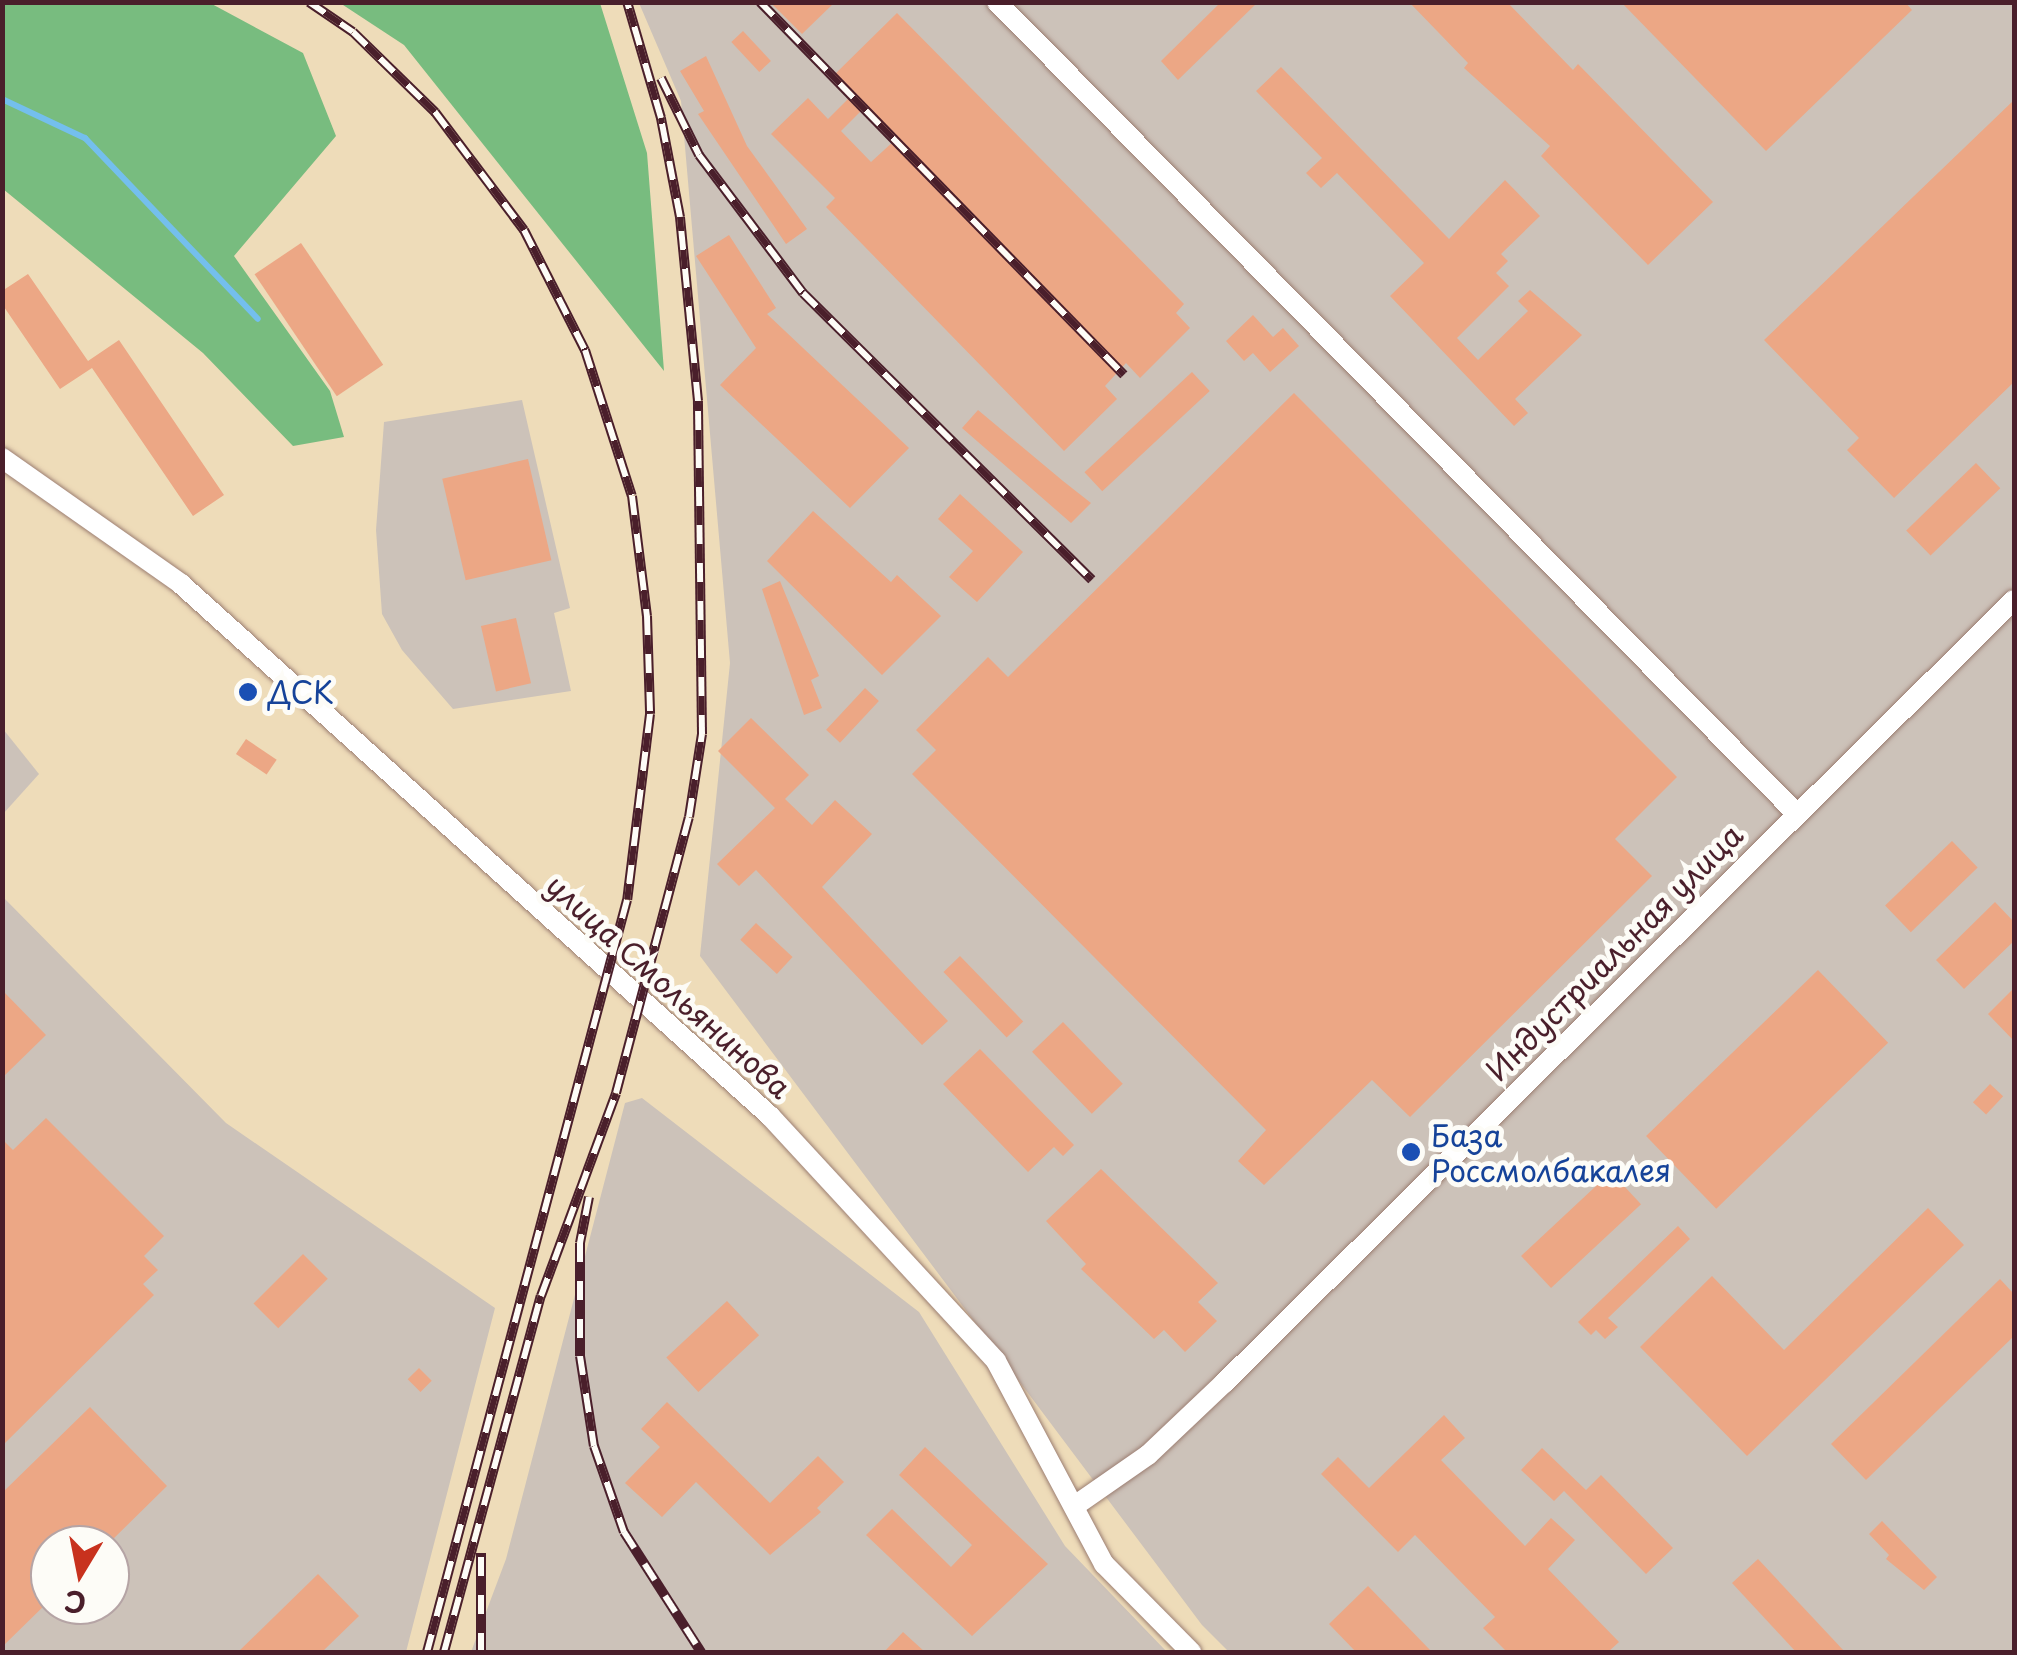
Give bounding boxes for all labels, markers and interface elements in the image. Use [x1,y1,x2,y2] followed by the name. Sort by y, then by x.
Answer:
[268,674,334,710] place label: ДСК
[237,681,259,703] marker: ДСК
[1478,816,1750,1088] street label: Индустриальная улица
[539,866,799,1106] street label: улица Смольянинова
[1431,1117,1671,1188] place label: База Россмолбакалея
[1400,1141,1422,1163] marker: База Россмолбакалея
[30,1525,130,1625] north arrow
[61,1580,89,1626] text: С

